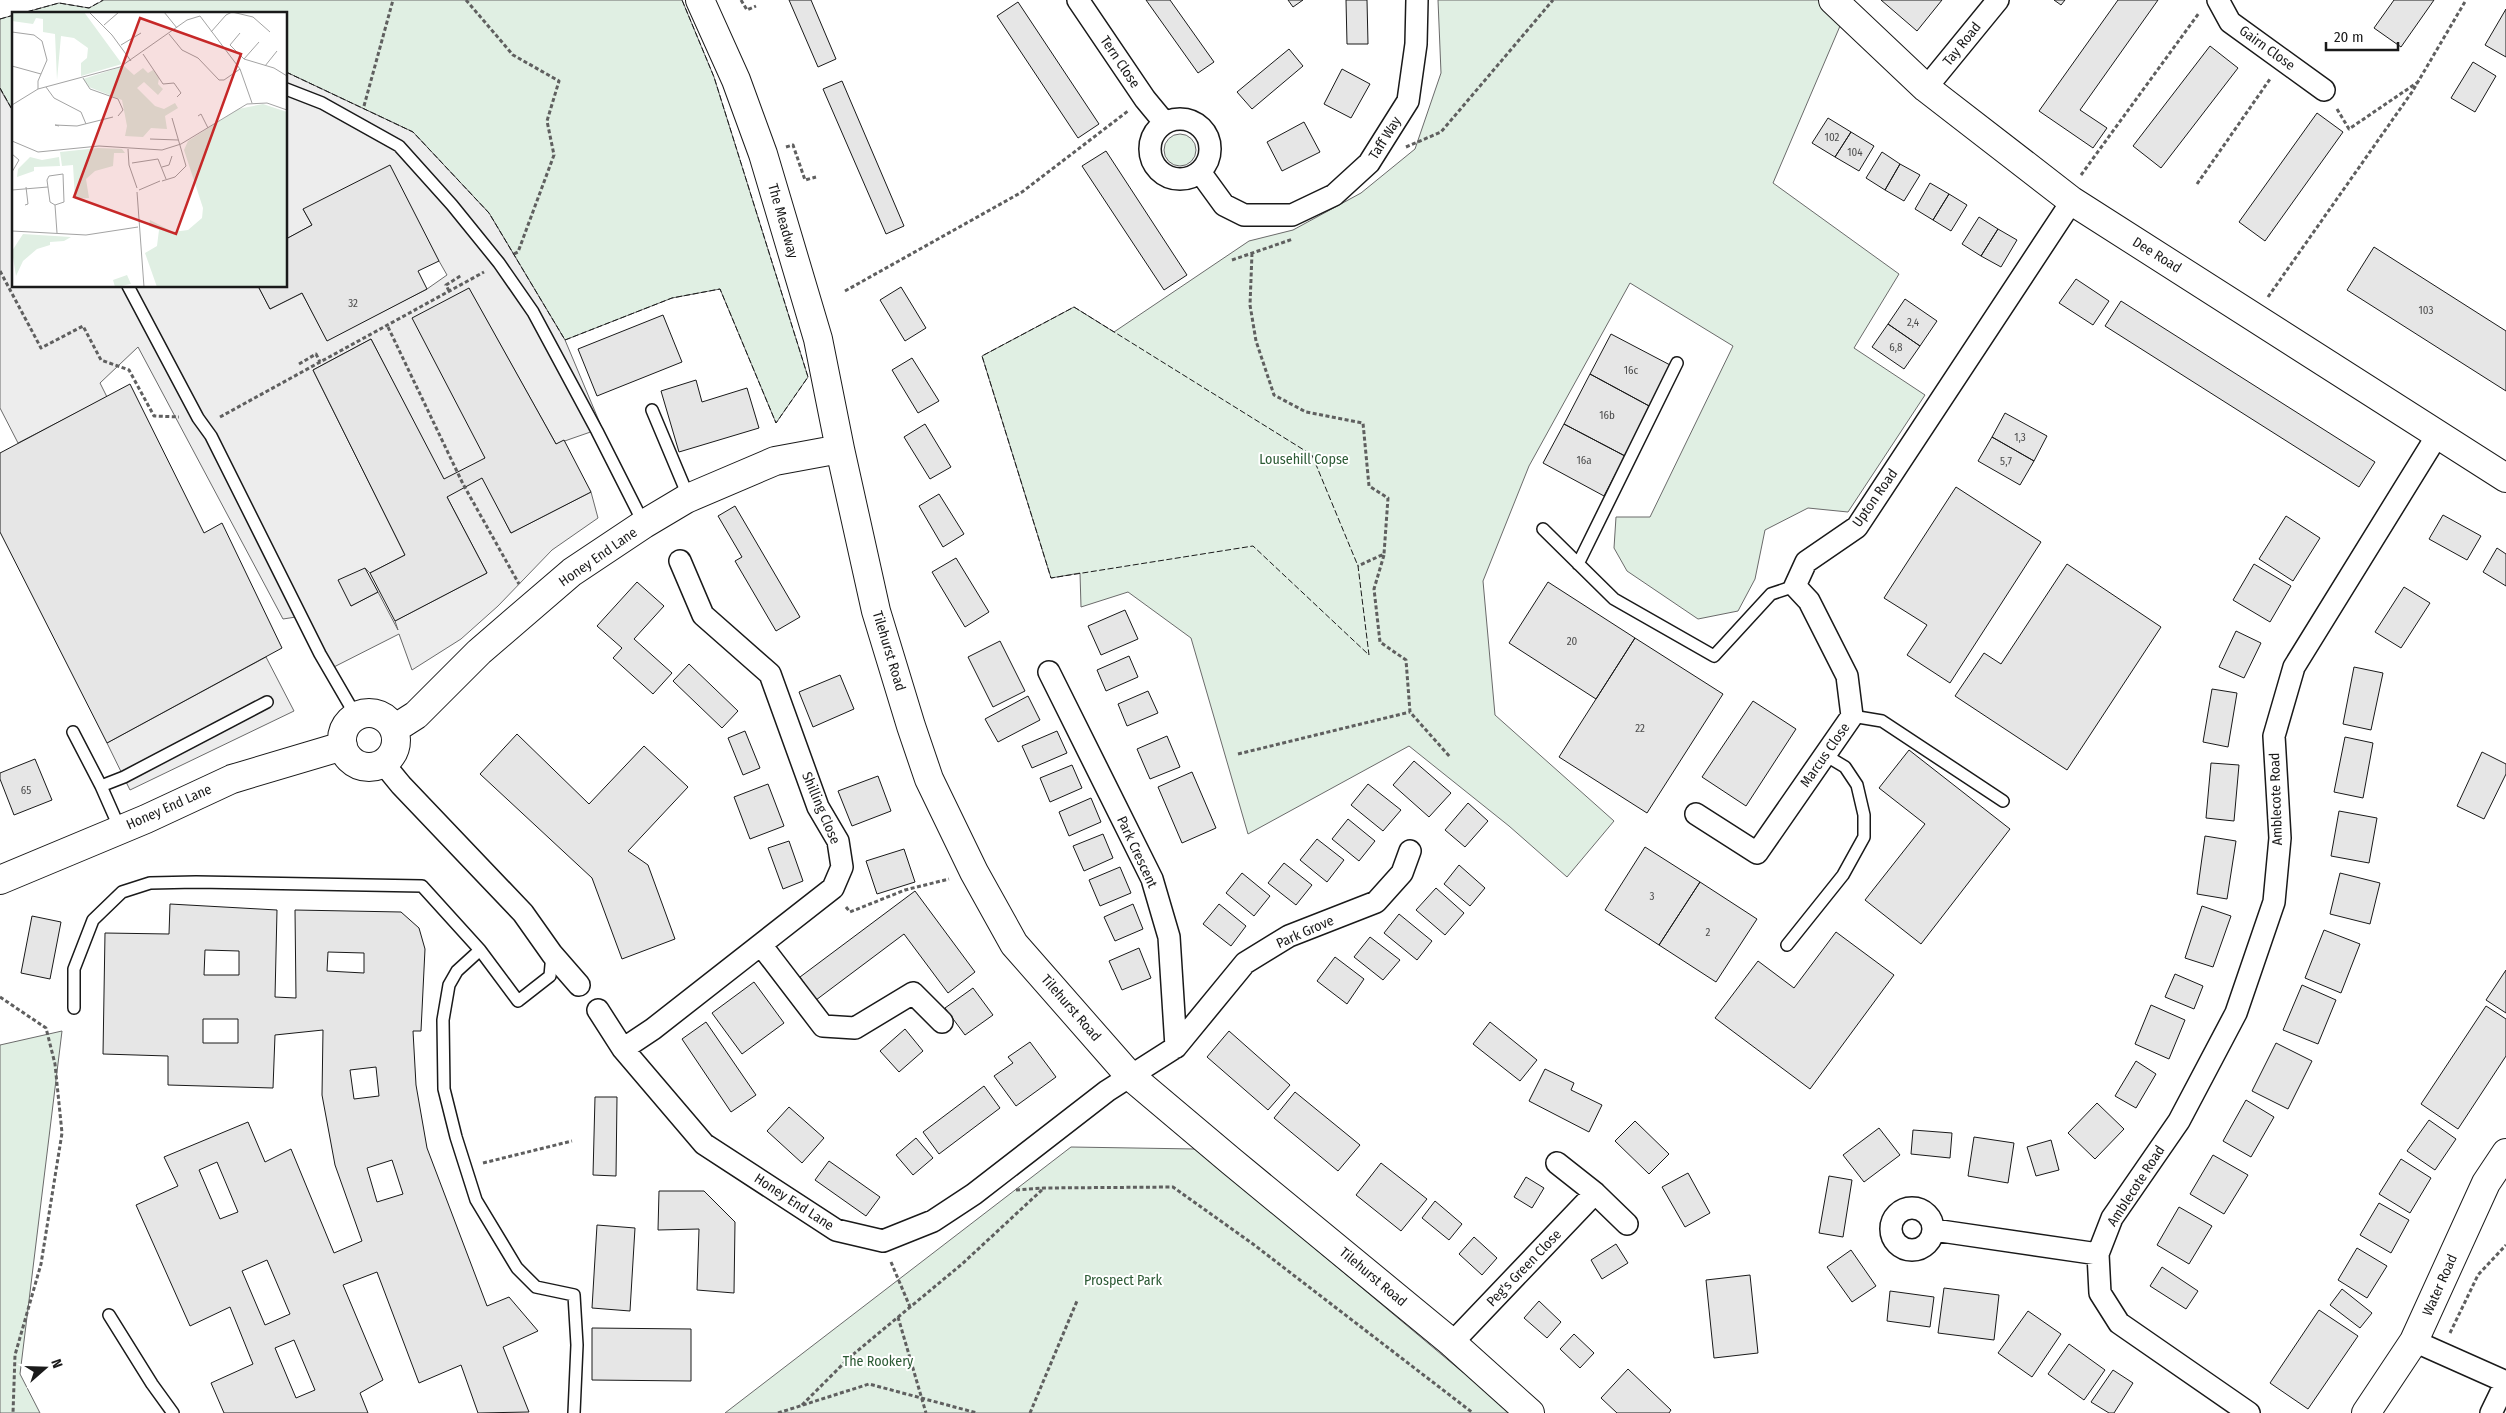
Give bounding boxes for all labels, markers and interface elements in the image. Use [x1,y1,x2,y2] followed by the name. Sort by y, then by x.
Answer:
[12,12,288,288] inset map
[1939,19,1985,69] street label: Tay Road
[2326,20,2398,52] scale bar
[2236,22,2298,74] street label: Gairn Close
[2334,28,2364,46] text: 20 m
[1096,33,1144,91] street label: Tern Close
[1365,113,1405,163] street label: Taff Way
[1825,131,1840,144] house number: 102
[1847,146,1863,159] house number: 104
[764,182,802,261] street label: The Meadway
[2129,233,2185,277] street label: Dee Road
[348,297,358,310] house number: 32
[2419,304,2433,317] house number: 103
[1907,316,1920,329] house number: 2,4
[1889,341,1903,354] house number: 6,8
[1624,364,1639,377] house number: 16c
[1599,409,1615,422] house number: 16b
[2014,431,2026,444] house number: 1,3
[1259,451,1349,468] park label: Lousehill Copse
[1576,454,1592,467] house number: 16a
[2000,455,2012,468] house number: 5,7
[1849,466,1901,530] street label: Upton Road
[556,524,640,590] street label: Honey End Lane
[869,609,909,693] street label: Tilehurst Road
[1567,635,1578,648] house number: 20
[1797,719,1853,790] street label: Marcus Close
[1635,722,1645,735] house number: 22
[2266,752,2286,846] street label: Amblecote Road
[798,769,844,847] street label: Shilling Close
[124,781,214,833] street label: Honey End Lane
[21,784,31,797] house number: 65
[1113,813,1161,891] street label: Park Crescent
[1650,890,1655,903] house number: 3
[1274,912,1336,952] street label: Park Grove
[1706,926,1711,939] house number: 2
[1037,971,1105,1045] street label: Tilehurst Road
[2104,1142,2168,1230] street label: Amblecote Road
[751,1170,837,1234] street label: Honey End Lane
[1483,1226,1565,1310] street label: Peg's Green Close
[1336,1244,1410,1310] street label: Tilehurst Road
[2419,1252,2461,1318] street label: Water Road
[1084,1272,1162,1289] park label: Prospect Park
[20,1343,70,1393] north arrow
[843,1353,914,1370] park label: The Rookery
[47,1357,66,1371] text: N

